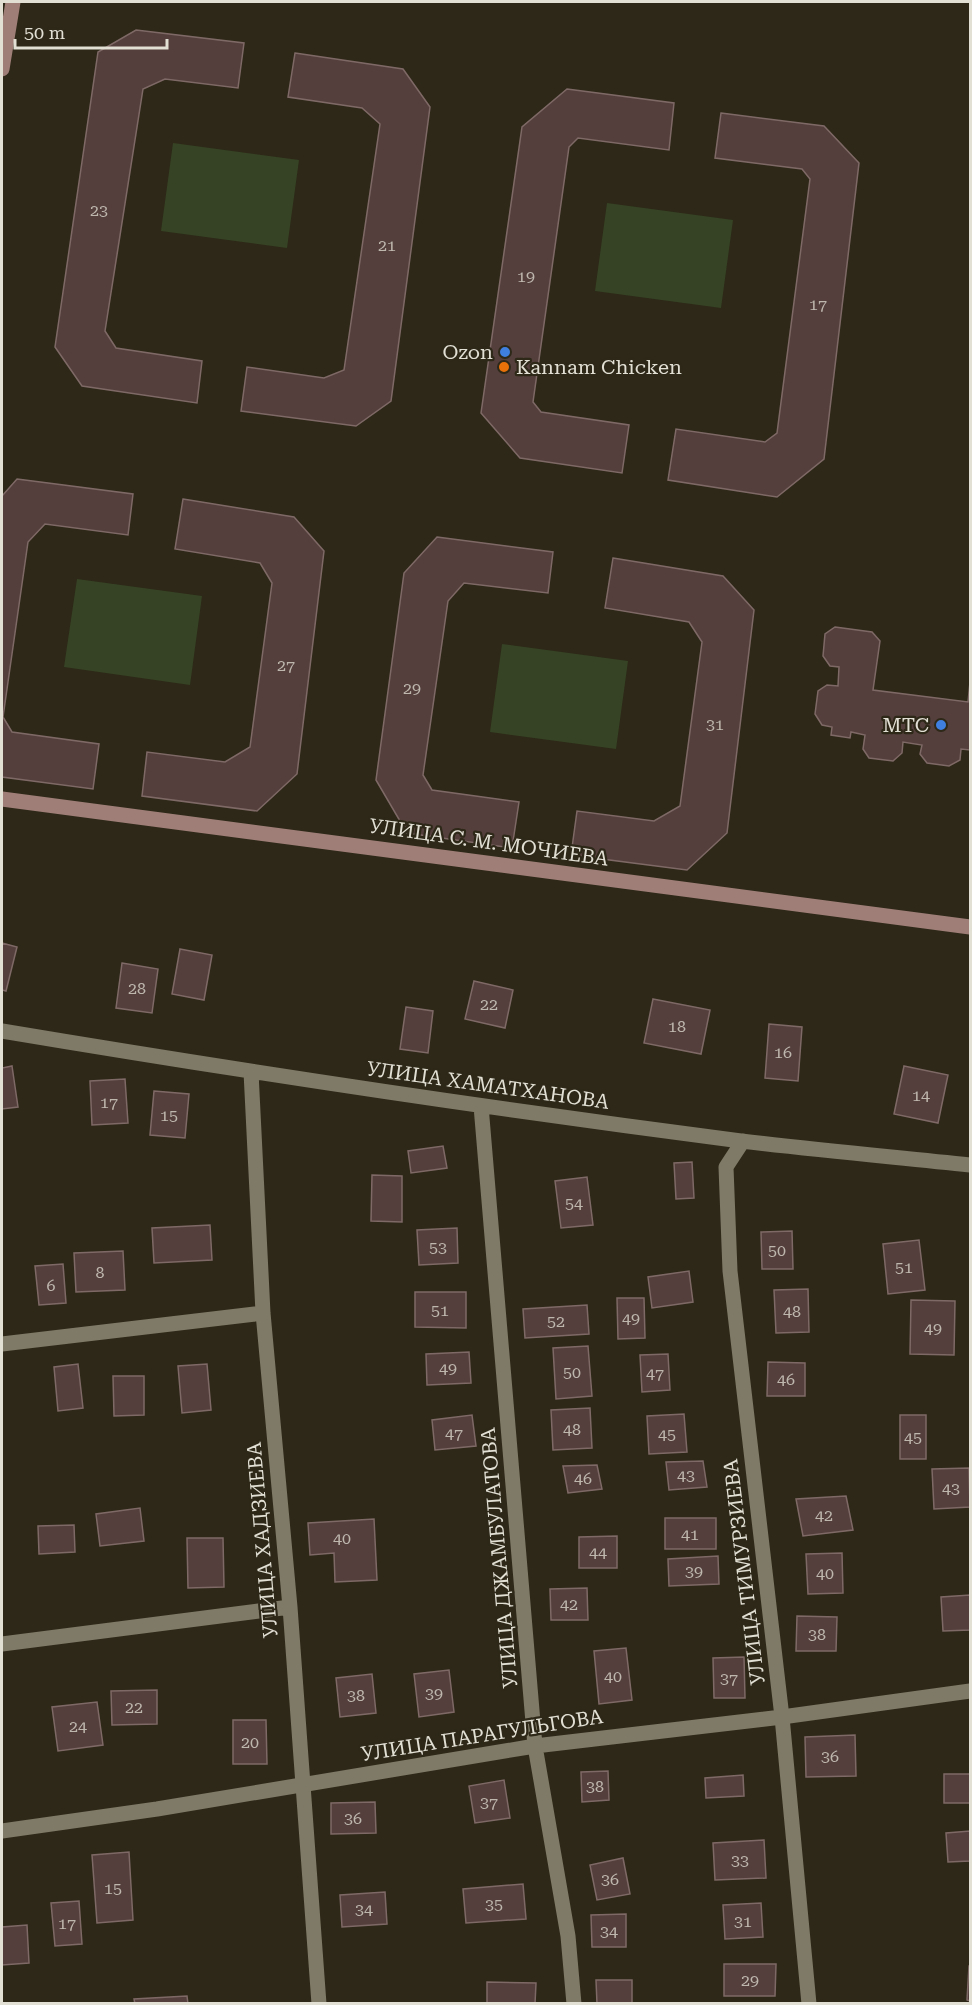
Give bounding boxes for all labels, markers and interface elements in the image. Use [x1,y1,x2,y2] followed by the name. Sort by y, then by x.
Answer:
[15,12,166,50] scale bar
[24,22,65,43] text: 50 m
[90,201,108,220] house number: 23
[378,236,396,255] house number: 21
[517,267,535,286] house number: 19
[809,295,827,314] house number: 17
[443,340,493,364] place label: Ozon
[498,345,512,359] marker: Ozon
[516,355,682,379] place label: Kannam Chicken
[497,360,511,374] marker: Kannam Chicken
[277,656,295,675] house number: 27
[403,679,421,698] house number: 29
[883,713,929,737] place label: МТС
[706,715,724,734] house number: 31
[934,718,948,732] marker: МТС
[368,813,610,871] street label: УЛИЦА С. М. МОЧИЕВА
[128,979,146,998] house number: 28
[480,995,498,1014] house number: 22
[668,1017,686,1036] house number: 18
[774,1043,792,1062] house number: 16
[365,1056,611,1114] street label: УЛИЦА ХАМАТХАНОВА
[912,1086,930,1105] house number: 14
[100,1093,118,1112] house number: 17
[160,1106,178,1125] house number: 15
[565,1194,583,1213] house number: 54
[429,1238,447,1257] house number: 53
[768,1241,786,1260] house number: 50
[895,1258,913,1277] house number: 51
[96,1263,105,1282] house number: 8
[47,1276,56,1295] house number: 6
[431,1301,449,1320] house number: 51
[783,1302,801,1321] house number: 48
[622,1309,640,1328] house number: 49
[547,1312,565,1331] house number: 52
[924,1319,942,1338] house number: 49
[439,1359,457,1378] house number: 49
[563,1363,581,1382] house number: 50
[646,1364,664,1383] house number: 47
[777,1370,795,1389] house number: 46
[563,1420,581,1439] house number: 48
[445,1424,463,1443] house number: 47
[658,1425,676,1444] house number: 45
[476,1427,522,1689] street label: УЛИЦА ДЖАМБУЛАТОВА
[904,1428,922,1447] house number: 45
[241,1441,283,1639] street label: УЛИЦА ХАДЗИЕВА
[718,1458,770,1686] street label: УЛИЦА ТИМУРЗИЕВА
[677,1466,695,1485] house number: 43
[574,1469,592,1488] house number: 46
[942,1479,960,1498] house number: 43
[815,1506,833,1525] house number: 42
[681,1525,699,1544] house number: 41
[333,1529,351,1548] house number: 40
[589,1543,607,1562] house number: 44
[685,1562,703,1581] house number: 39
[816,1564,834,1583] house number: 40
[560,1595,578,1614] house number: 42
[808,1625,826,1644] house number: 38
[604,1667,622,1686] house number: 40
[720,1669,738,1688] house number: 37
[425,1684,443,1703] house number: 39
[347,1686,365,1705] house number: 38
[125,1698,143,1717] house number: 22
[359,1704,605,1766] street label: УЛИЦА ПАРАГУЛЬГОВА
[69,1717,87,1736] house number: 24
[241,1733,259,1752] house number: 20
[821,1747,839,1766] house number: 36
[586,1777,604,1796] house number: 38
[480,1793,498,1812] house number: 37
[344,1809,362,1828] house number: 36
[731,1851,749,1870] house number: 33
[601,1870,619,1889] house number: 36
[104,1879,122,1898] house number: 15
[485,1895,503,1914] house number: 35
[355,1900,373,1919] house number: 34
[734,1912,752,1931] house number: 31
[58,1914,76,1933] house number: 17
[600,1922,618,1941] house number: 34
[741,1971,759,1990] house number: 29

